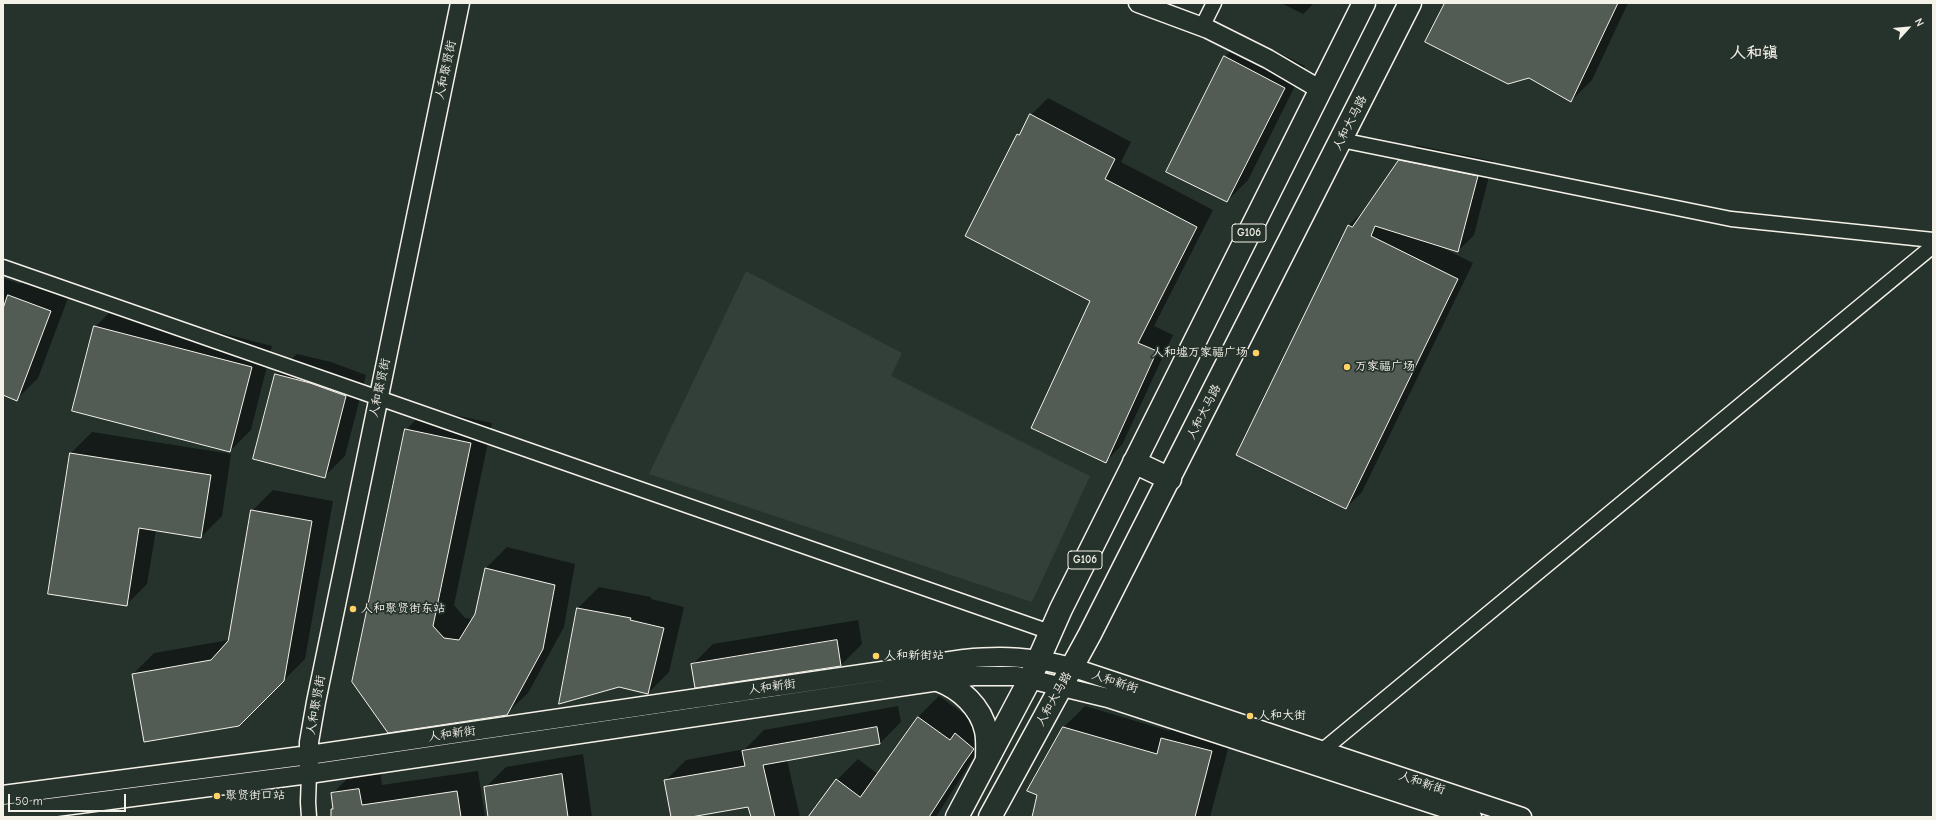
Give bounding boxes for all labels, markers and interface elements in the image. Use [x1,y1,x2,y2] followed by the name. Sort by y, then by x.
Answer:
[1888,8,1928,48] north arrow
[1912,16,1927,28] text: N
[433,39,459,101] street label: 人和聚贤街
[1730,43,1778,63] district label: 人和镇
[1330,93,1370,153] street label: 人和大马路
[1232,224,1266,242] road number: G106
[1152,346,1248,360] place label: 人和墟万家福广场
[1251,348,1261,358] marker: 人和墟万家福广场
[367,357,393,419] street label: 人和聚贤街
[1355,360,1415,374] place label: 万家福广场
[1342,362,1352,372] marker: 万家福广场
[1184,382,1224,442] street label: 人和大马路
[1068,551,1102,569] road number: G106
[361,602,445,616] place label: 人和聚贤街东站
[348,604,358,614] marker: 人和聚贤街东站
[884,649,944,663] place label: 人和新街站
[871,651,881,661] marker: 人和新街站
[1090,668,1140,696] street label: 人和新街
[1033,669,1075,729] street label: 人和大马路
[304,674,328,736] street label: 人和聚贤街
[747,677,797,697] street label: 人和新街
[1258,709,1306,723] place label: 人和大街
[1245,711,1255,721] marker: 人和大街
[427,724,477,744] street label: 人和新街
[1397,768,1447,798] street label: 人和新街
[10,786,128,812] scale bar
[225,789,285,803] place label: 聚贤街口站
[212,791,222,801] marker: 聚贤街口站
[15,794,43,808] text: 50 m

